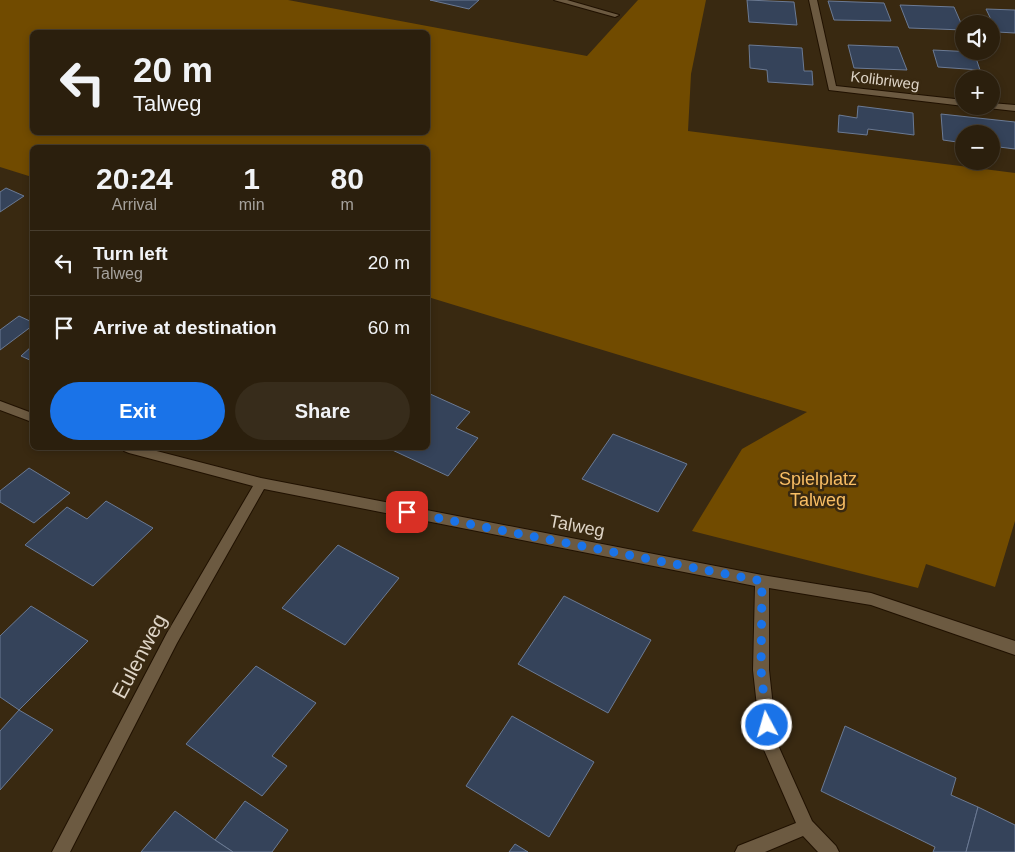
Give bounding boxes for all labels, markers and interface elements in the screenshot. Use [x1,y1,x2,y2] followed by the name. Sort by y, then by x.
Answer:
[955,15,1000,170] map controls
[955,15,1000,60] button: sound
[50,50,115,115] icon: left
[133,50,213,89] text: 20 m
[850,67,920,93] street label: Kolibriweg
[955,70,1000,115] button: +
[133,91,201,116] text: Talweg
[955,125,1000,170] button: −
[96,162,173,195] text: 20:24
[243,162,260,195] text: 1
[331,162,364,195] text: 80
[112,196,157,213] text: Arrival
[239,196,265,213] text: min
[341,196,354,213] text: m
[93,243,168,264] text: Turn left
[50,249,78,277] icon: left
[368,252,410,273] text: 20 m
[93,265,143,282] text: Talweg
[50,314,78,342] icon: arrive
[93,317,277,338] text: Arrive at destination
[368,317,410,338] text: 60 m
[50,382,225,440] button: Exit
[235,382,410,440] button: Share
[779,469,857,510] park label: Spielplatz Talweg
[386,491,428,533] pin
[393,498,421,526] icon: arrive
[548,511,606,541] street label: Talweg
[107,610,171,702] street label: Eulenweg
[740,698,792,750] position arrow

